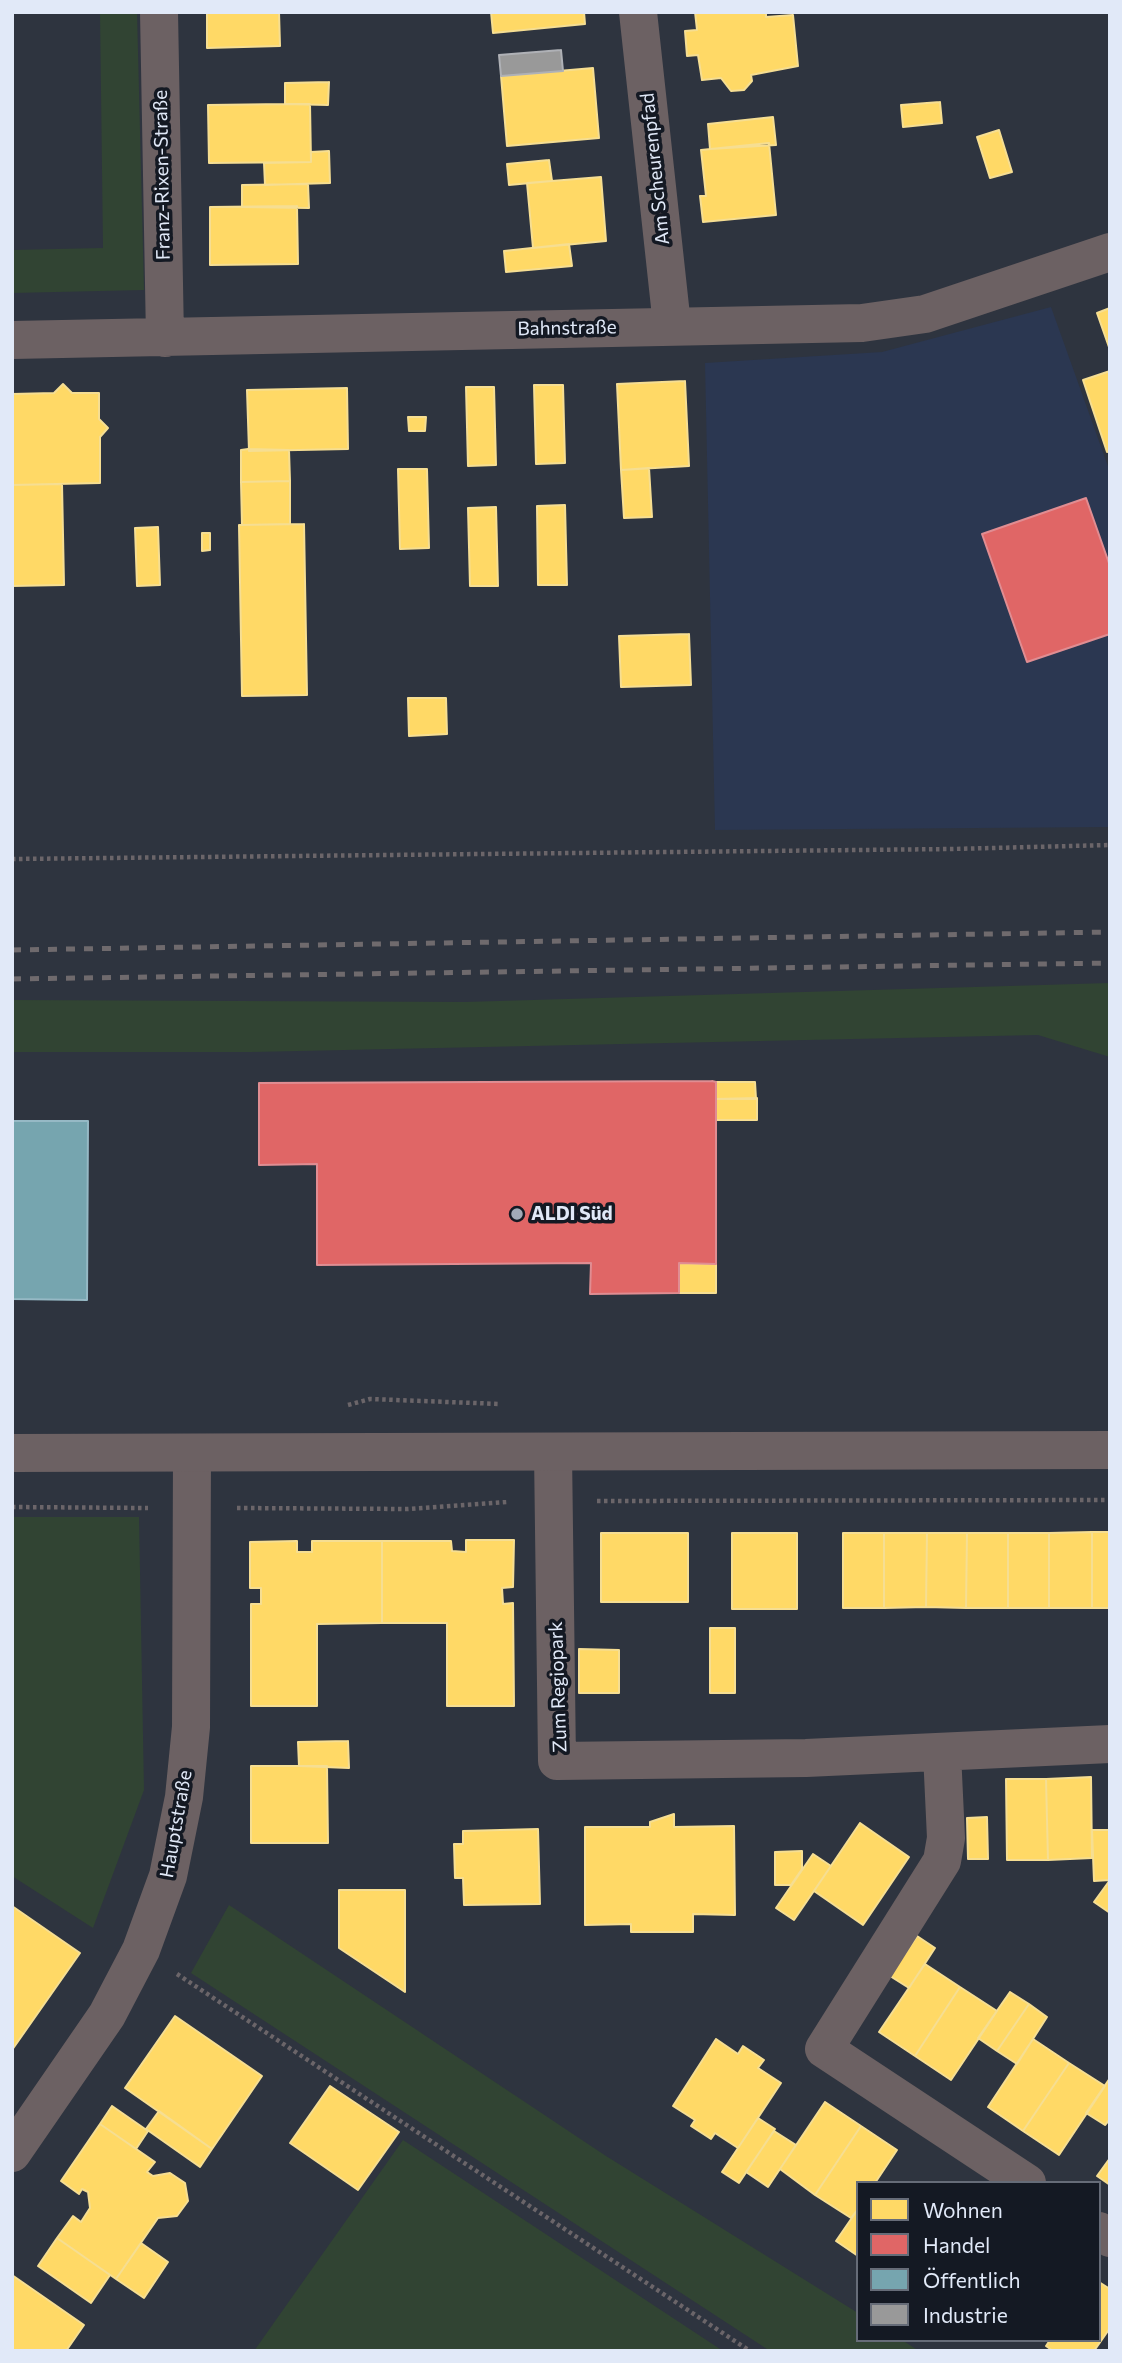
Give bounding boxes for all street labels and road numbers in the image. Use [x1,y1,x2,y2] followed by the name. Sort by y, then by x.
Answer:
[149,90,175,260] street label: Franz-Rixen-Straße
[636,92,674,246] street label: Am Scheurenpfad
[517,316,617,340] street label: Bahnstraße
[544,1621,572,1753] street label: Zum Regiopark
[155,1768,197,1880] street label: Hauptstraße

